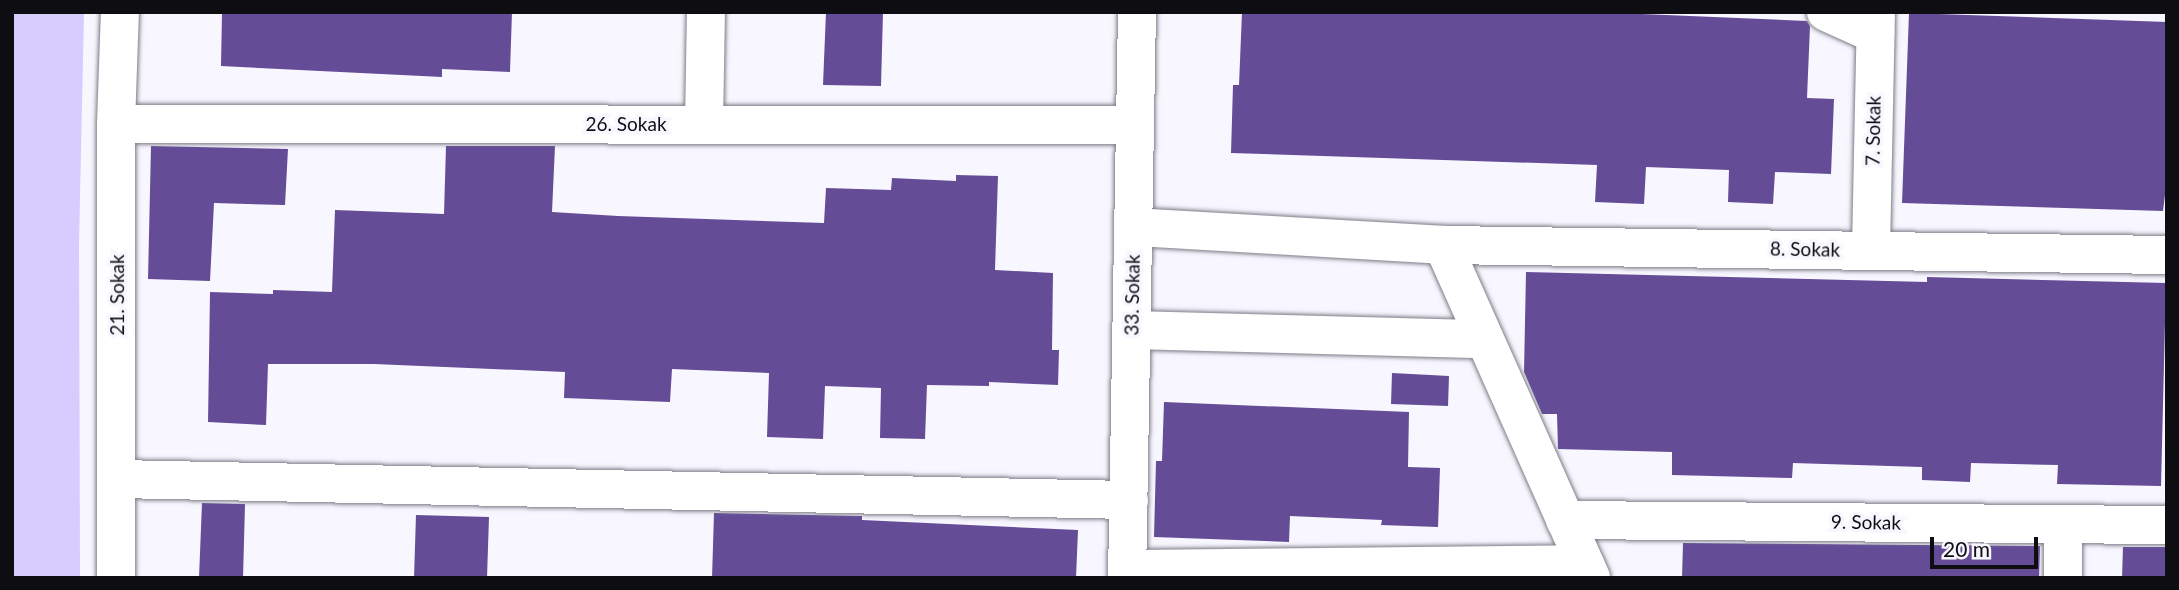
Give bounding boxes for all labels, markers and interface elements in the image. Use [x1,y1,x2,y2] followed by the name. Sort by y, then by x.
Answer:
[1861,96,1885,166] street label: 7. Sokak
[585,113,667,135] street label: 26. Sokak
[1770,237,1840,261] street label: 8. Sokak
[106,254,128,336] street label: 21. Sokak
[1120,254,1144,336] street label: 33. Sokak
[1831,510,1901,534] street label: 9. Sokak
[1934,524,2042,568] scale bar
[1943,536,1990,561] text: 20 m

